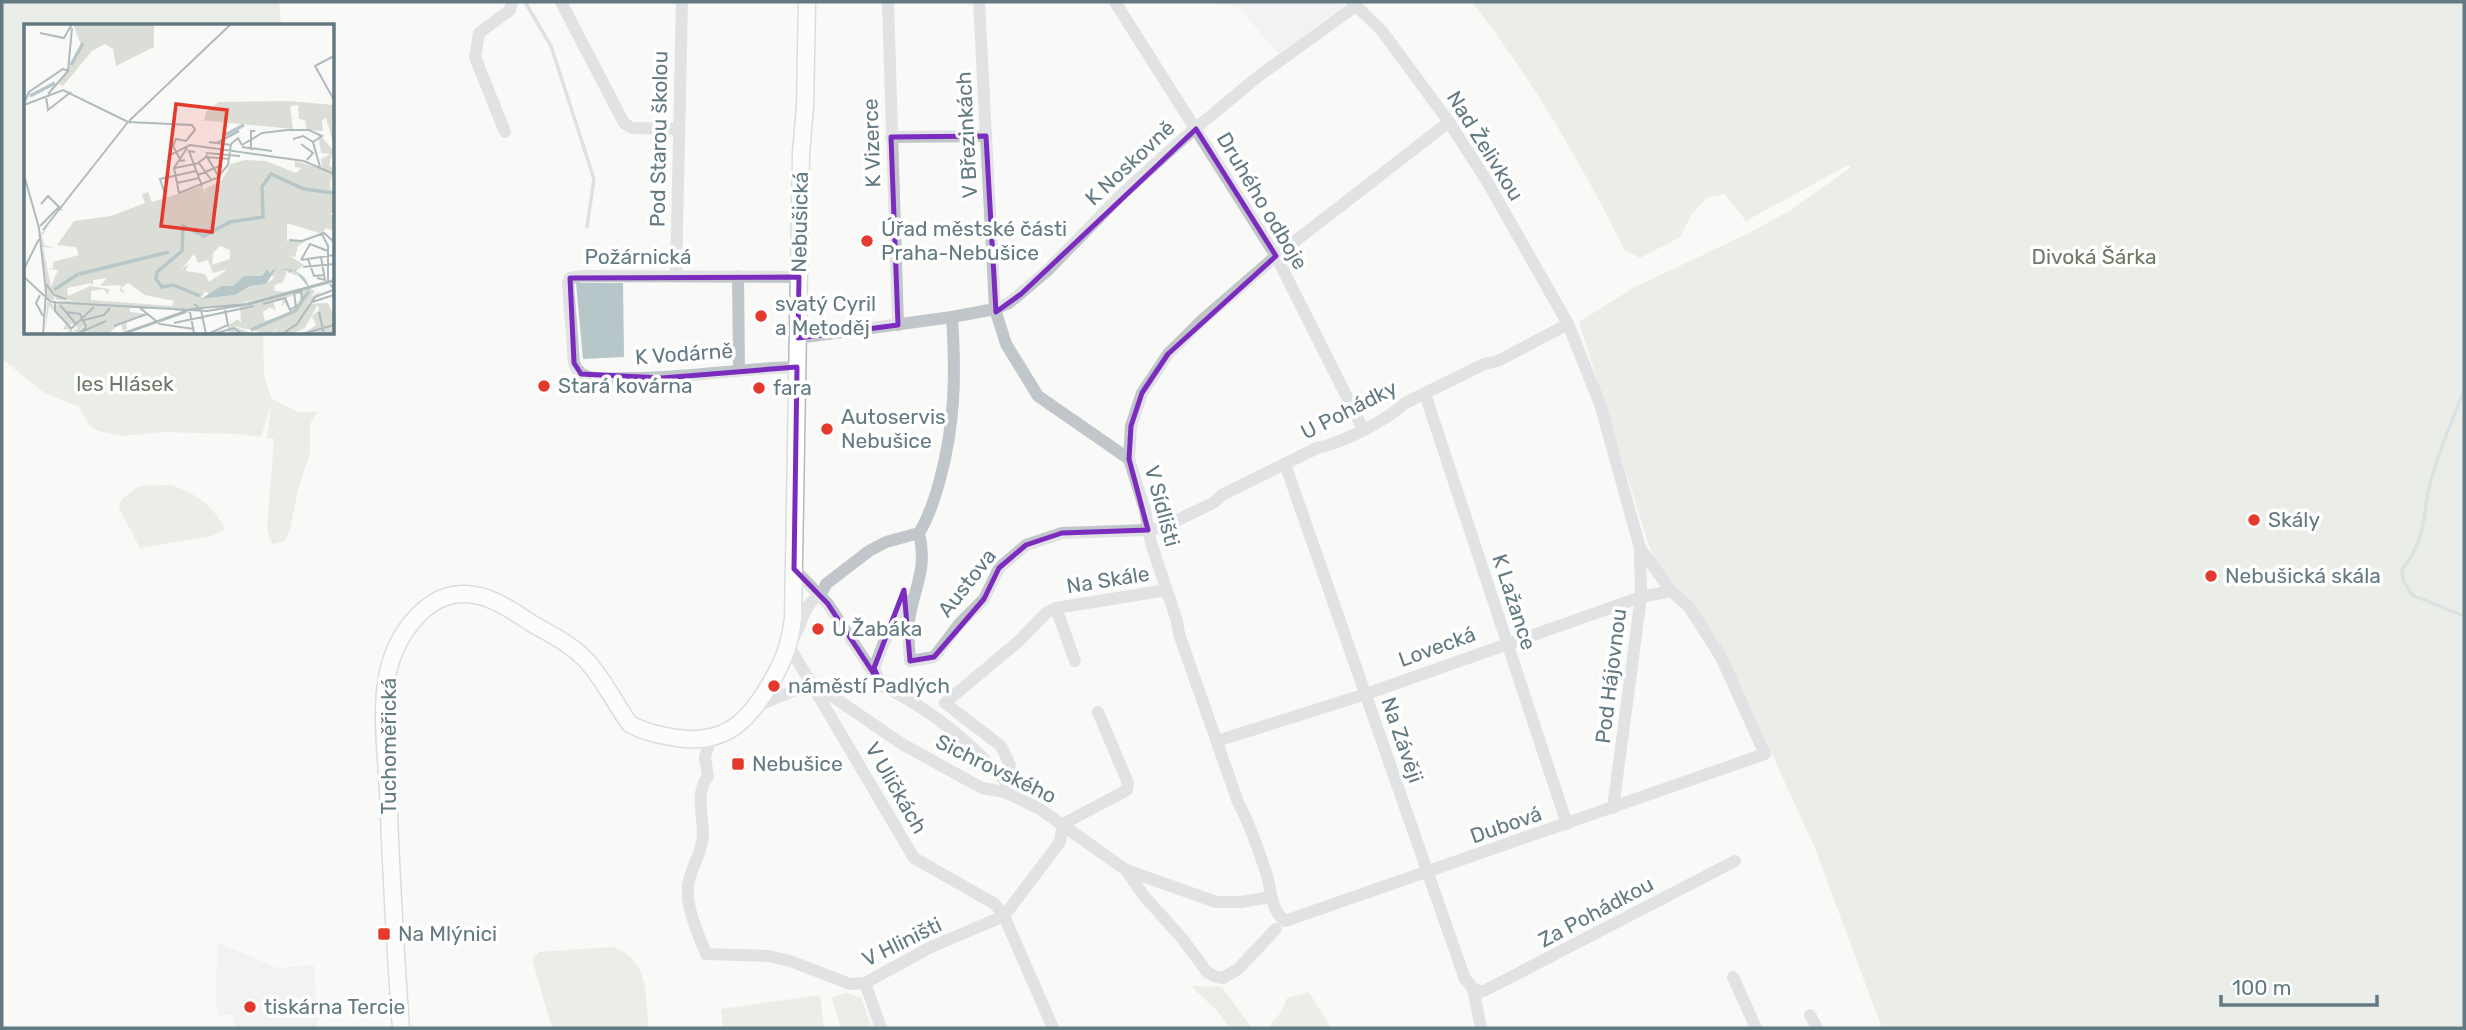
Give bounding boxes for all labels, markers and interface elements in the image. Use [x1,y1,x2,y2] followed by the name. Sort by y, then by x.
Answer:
[24,24,334,334] inset map
[644,51,673,227] street label: Pod Starou školou
[951,71,982,199] street label: V Březinkách
[1442,86,1529,205] street label: Nad Želivkou
[857,98,886,188] street label: K Vizerce
[1080,115,1180,210] street label: K Noskovně
[1212,128,1313,274] street label: Druhého odboje
[786,171,813,273] street label: Nebušická
[881,216,1067,265] place label: Úřad městské části Praha-Nebušice
[859,233,875,249] marker: Úřad městské části Praha-Nebušice
[584,244,692,269] street label: Požárnická
[2031,244,2157,269] park label: Divoká Šárka
[775,291,876,340] place label: svatý Cyril a Metoděj
[753,308,769,324] marker: svatý Cyril a Metoděj
[634,338,734,369] street label: K Vodárně
[76,371,174,396] park label: les Hlásek
[558,373,693,398] place label: Stará kovárna
[1297,374,1401,444] street label: U Pohádky
[773,375,812,400] place label: fara
[536,378,552,394] marker: Stará kovárna
[751,380,767,396] marker: fara
[841,404,946,453] place label: Autoservis Nebušice
[819,421,835,437] marker: Autoservis Nebušice
[1140,462,1185,549] street label: V Sídlišti
[2268,507,2320,532] place label: Skály
[2246,512,2262,528] marker: Skály
[932,543,1001,622] street label: Austova
[1487,551,1542,653] street label: K Lažance
[1065,561,1151,598] street label: Na Skále
[2225,563,2381,588] place label: Nebušická skála
[2203,568,2219,584] marker: Nebušická skála
[1590,607,1631,745] street label: Pod Hájovnou
[832,616,922,641] place label: U Žabáka
[810,621,826,637] marker: U Žabáka
[1395,621,1479,672] street label: Lovecká
[788,673,950,698] place label: náměstí Padlých
[376,678,401,814] street label: Tuchoměřická
[766,678,782,694] marker: náměstí Padlých
[1376,694,1429,786] street label: Na Závěji
[932,729,1061,808] street label: Sichrovského
[860,738,933,838] street label: V Uličkách
[752,751,843,776] place label: Nebušice
[730,756,746,772] marker: Nebušice
[1467,801,1545,848] street label: Dubová
[1534,871,1658,952] street label: Za Pohádkou
[858,912,946,971] street label: V Hliništi
[398,921,497,946] place label: Na Mlýnici
[376,926,392,942] marker: Na Mlýnici
[2221,964,2377,1008] scale bar
[2232,975,2291,1000] text: 100 m
[264,994,405,1019] place label: tiskárna Tercie
[242,999,258,1015] marker: tiskárna Tercie

